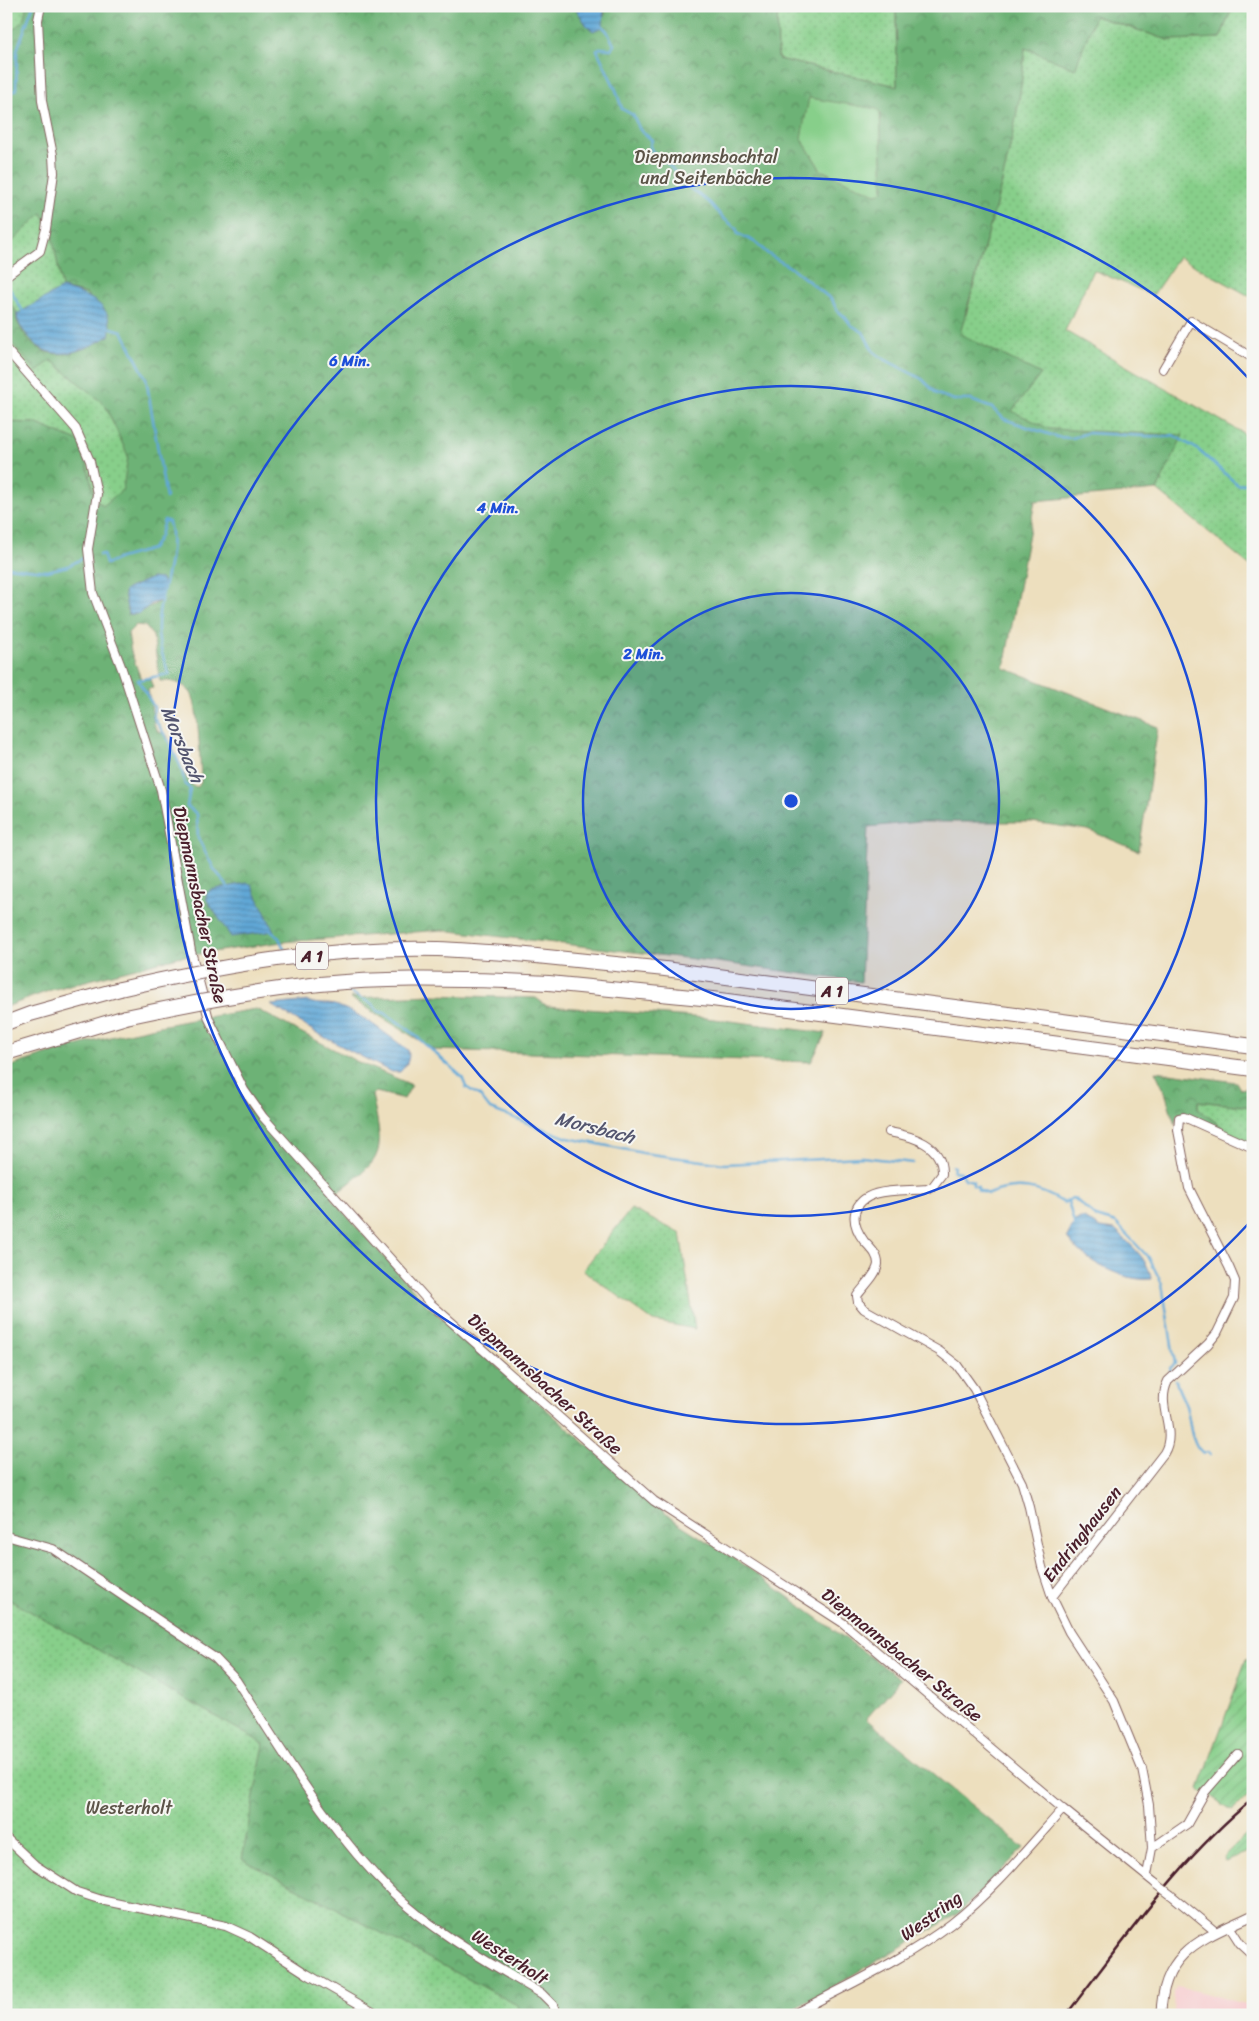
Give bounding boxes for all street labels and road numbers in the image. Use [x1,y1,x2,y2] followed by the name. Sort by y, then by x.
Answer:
[163,803,237,1007] street label: Diepmannsbacher Straße
[296,942,328,969] road number: A 1
[816,978,848,1004] road number: A 1
[460,1305,630,1463] street label: Diepmannsbacher Straße
[1034,1478,1130,1589] street label: Endringhausen
[814,1579,990,1731] street label: Diepmannsbacher Straße
[893,1882,969,1950] street label: Westring
[465,1920,556,1994] street label: Westerholt

